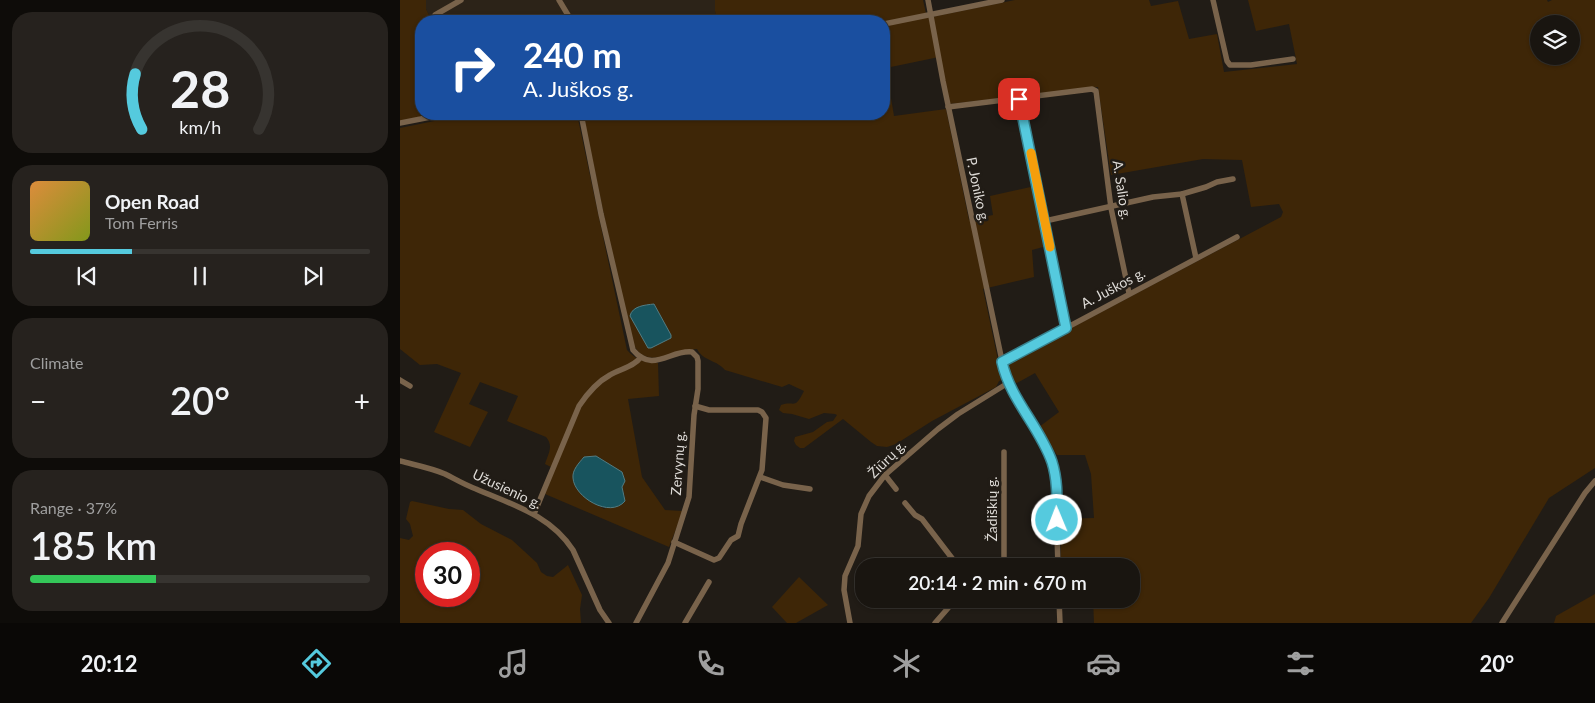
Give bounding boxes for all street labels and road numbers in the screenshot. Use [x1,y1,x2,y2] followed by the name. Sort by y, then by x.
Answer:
[963,155,994,224] street label: P. Joniko g.
[1109,159,1136,221] street label: A. Salio g.
[1078,264,1148,312] street label: A. Juškos g.
[667,430,688,496] street label: Zervynų g.
[864,436,909,481] street label: Žiūrų g.
[470,465,544,512] street label: Užusienio g.
[983,476,1000,542] street label: Žadiškių g.

